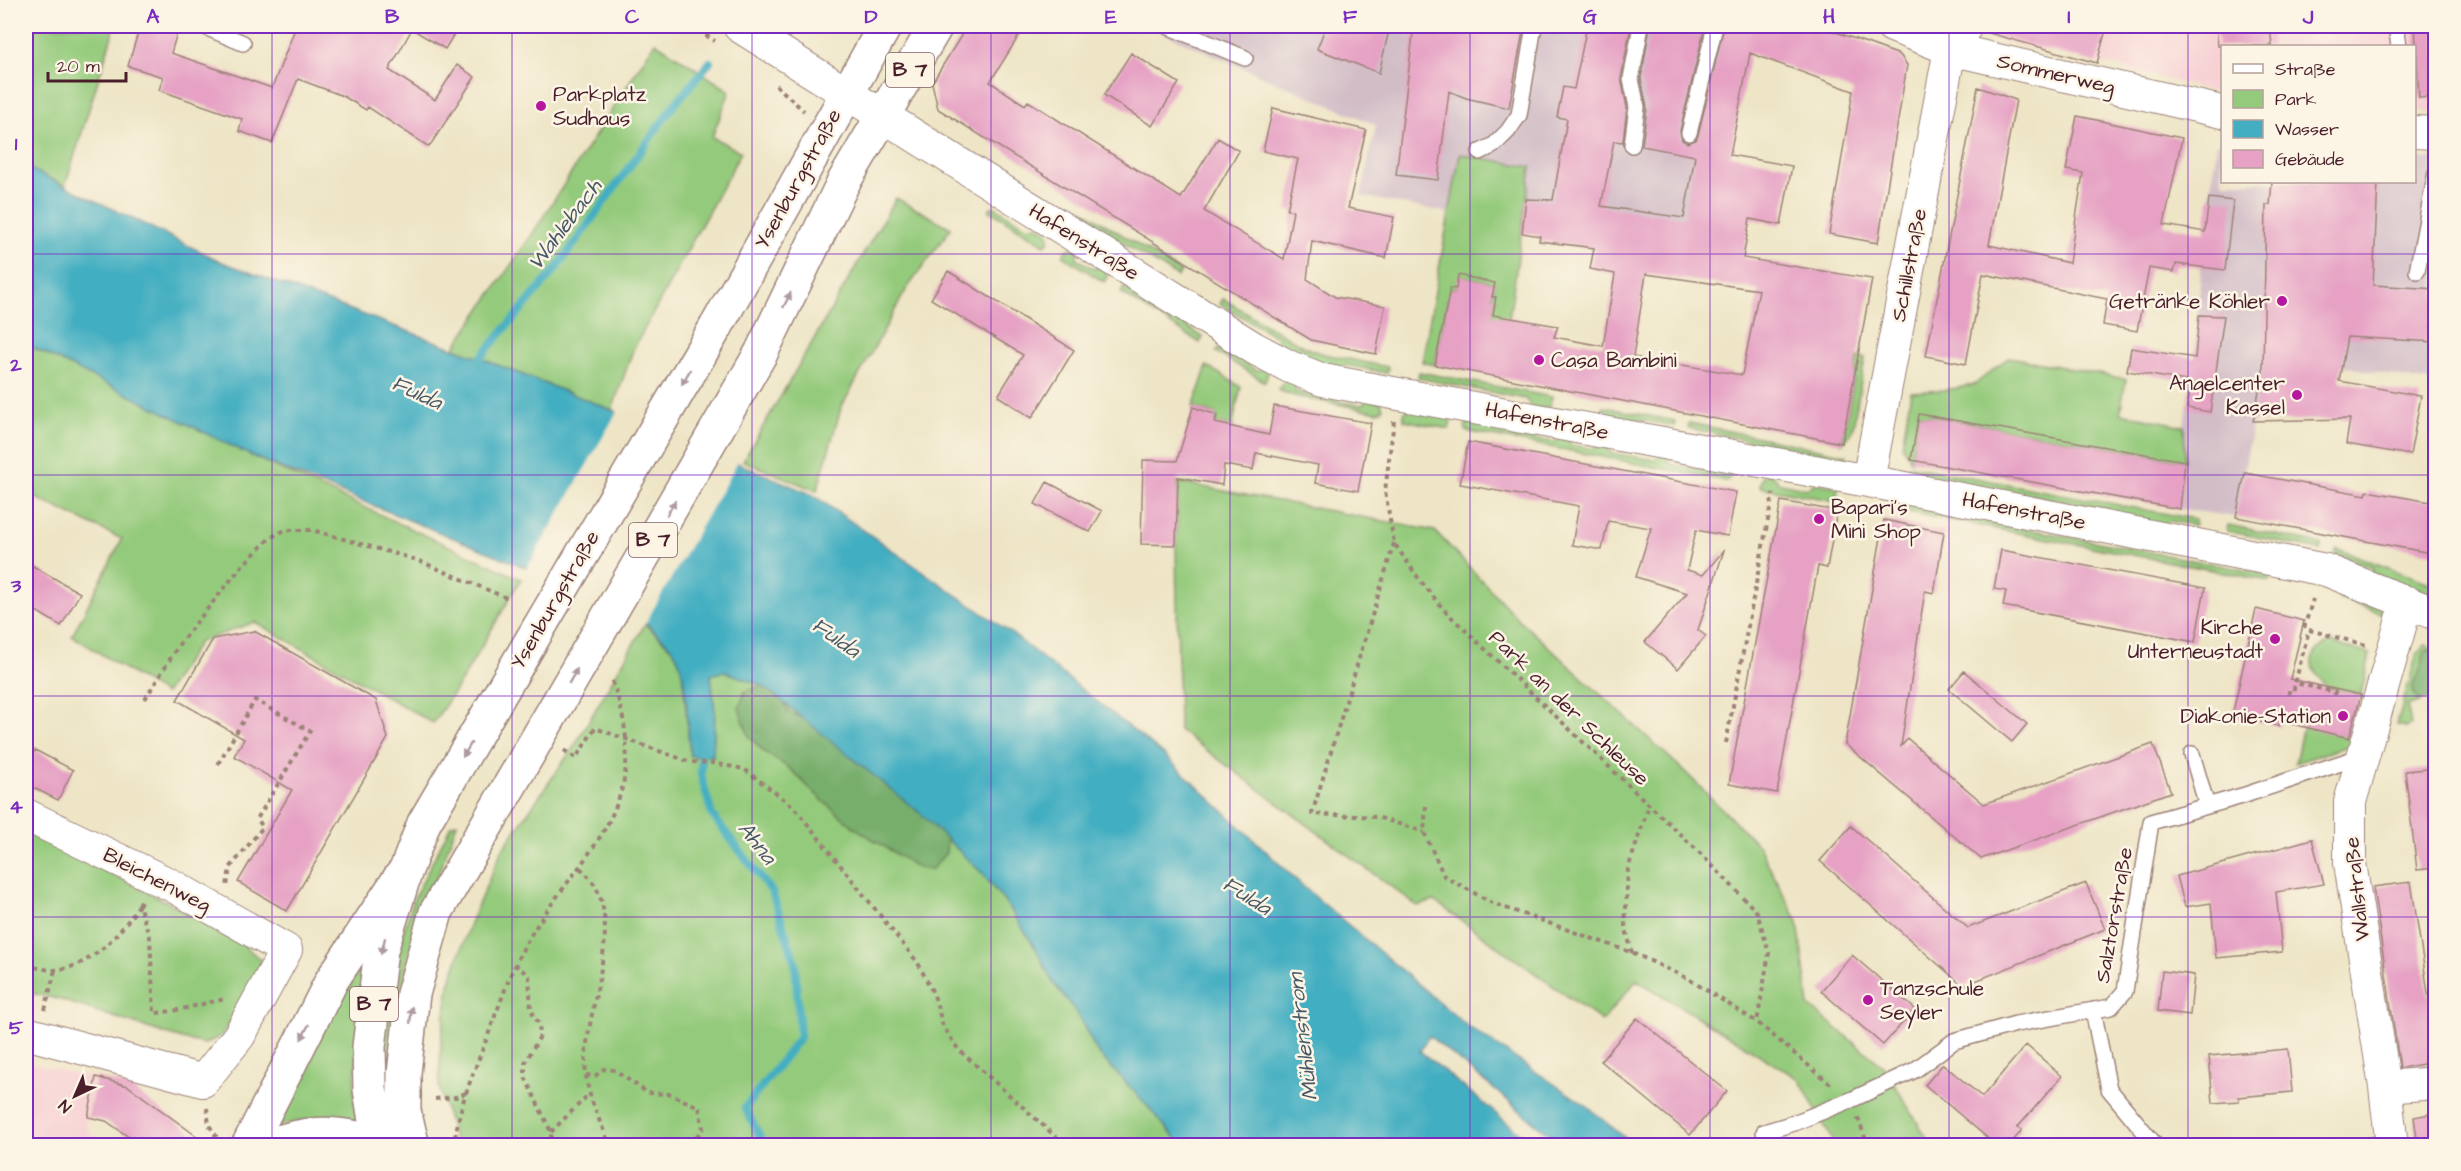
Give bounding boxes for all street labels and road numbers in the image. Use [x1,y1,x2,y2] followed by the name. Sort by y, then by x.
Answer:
[1994,46,2118,104] street label: Sommerweg
[886,53,934,87] road number: B 7
[747,104,850,255] street label: Ysenburgstraße
[1023,196,1145,288] street label: Hafenstraße
[1884,206,1934,324] street label: Schillstraße
[1483,395,1611,447] street label: Hafenstraße
[1960,485,2088,537] street label: Hafenstraße
[629,523,677,557] road number: B 7
[503,525,608,676] street label: Ysenburgstraße
[1482,624,1656,792] street label: Park an der Schleuse
[2337,835,2377,943] street label: Wallstraße
[97,840,216,921] street label: Bleichenweg
[2088,845,2140,985] street label: Salztorstraße
[350,987,398,1021] road number: B 7

